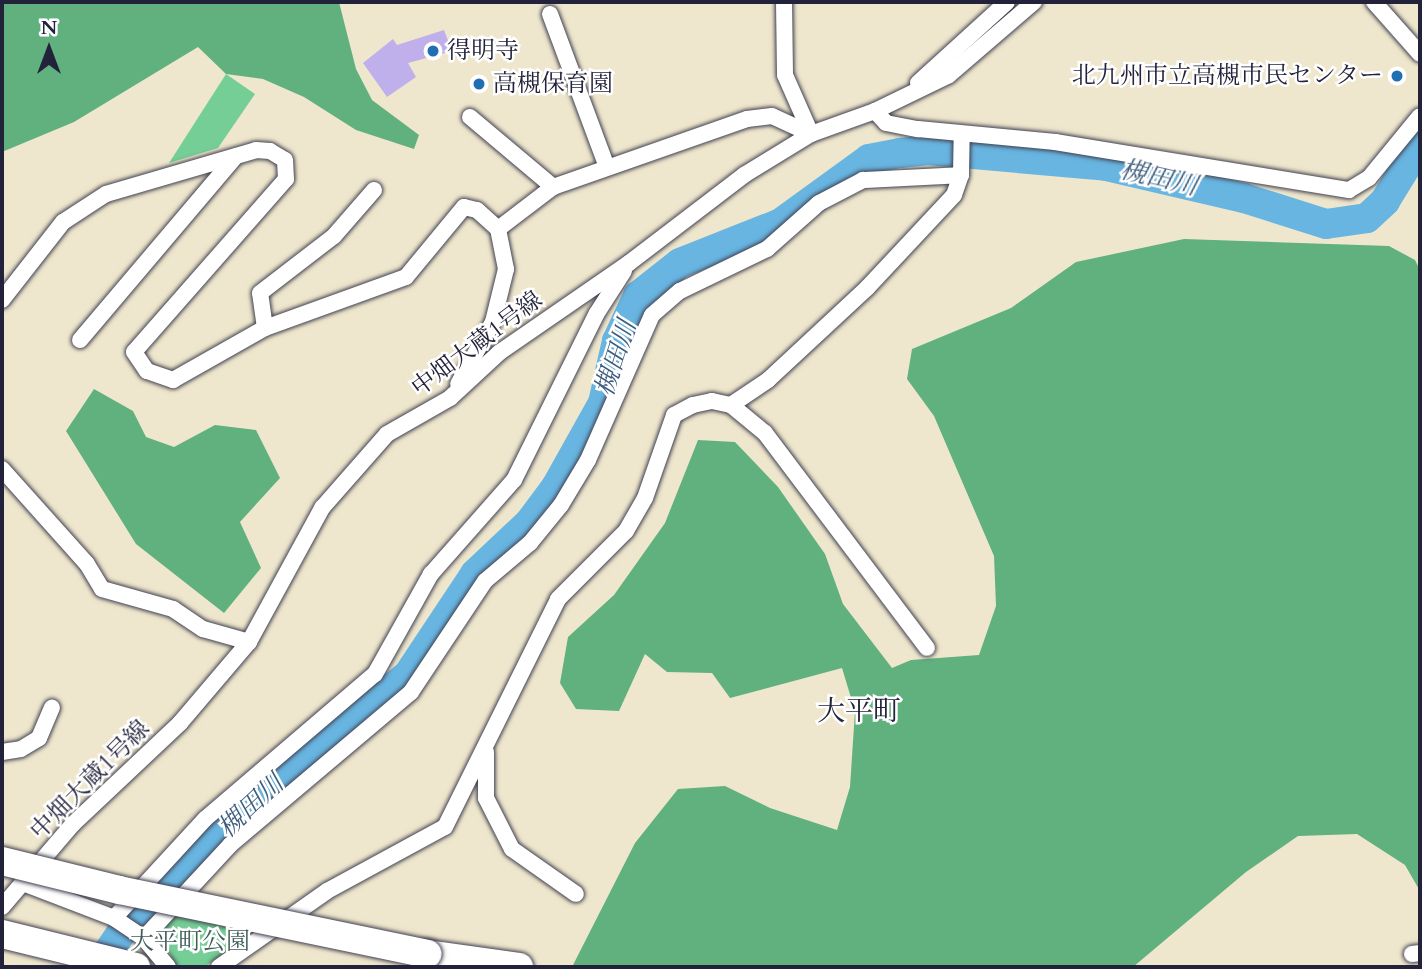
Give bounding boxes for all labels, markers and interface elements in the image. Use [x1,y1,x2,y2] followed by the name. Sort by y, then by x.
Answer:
[14,14,84,84] north arrow
[41,15,57,41] text: N
[447,37,519,65] place label: 得明寺
[425,43,441,59] marker: 得明寺
[1071,62,1383,90] place label: 北九州市立高槻市民センター
[1389,68,1405,84] marker: 北九州市立高槻市民センター
[493,70,613,98] place label: 高槻保育園
[471,76,487,92] marker: 高槻保育園
[1117,154,1201,202] water label: 槻田川
[406,285,548,403] street label: 中畑大蔵1号線
[589,316,643,400] water label: 槻田川
[817,694,901,728] district label: 大平町
[25,715,155,845] street label: 中畑大蔵1号線
[212,768,290,844] water label: 槻田川
[130,928,250,956] park label: 大平町公園

